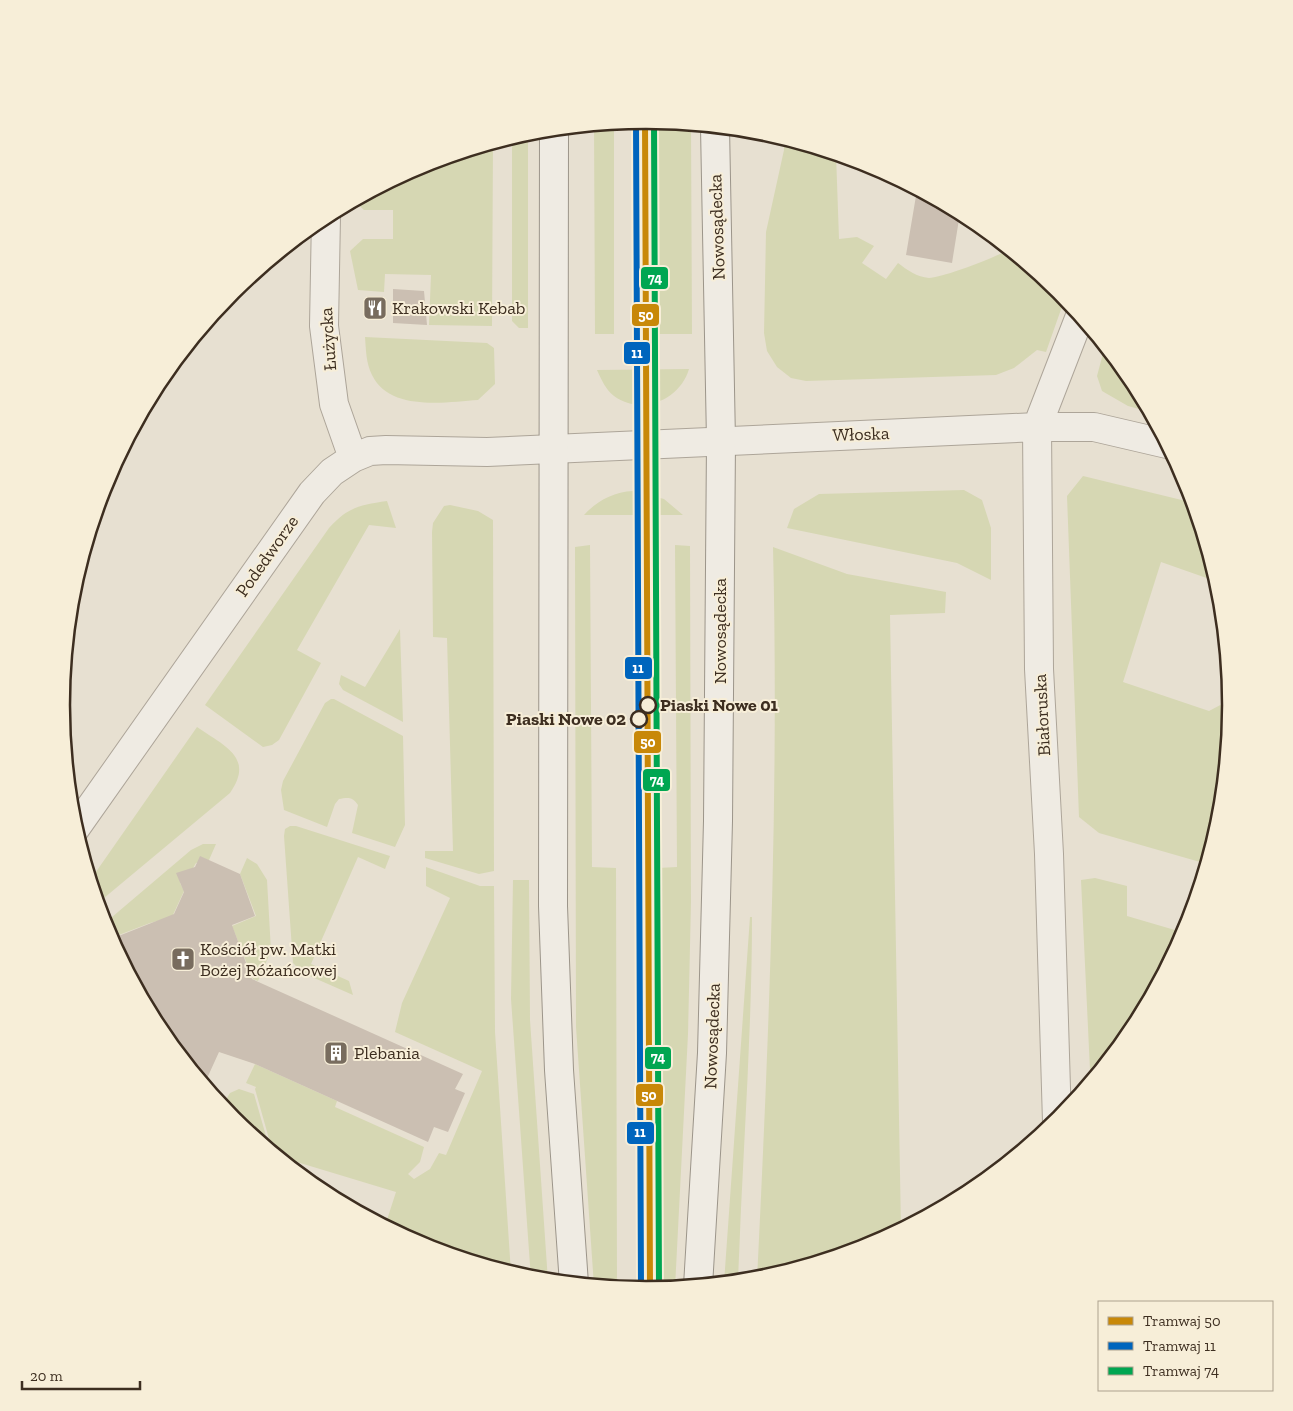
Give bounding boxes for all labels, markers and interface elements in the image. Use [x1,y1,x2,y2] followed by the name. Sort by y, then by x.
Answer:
[704,173,730,280] street label: Nowosądecka
[640,266,669,290] line badge: 74
[648,270,662,287] text: 74
[362,295,388,321] restaurant icon: Krakowski Kebab
[392,297,525,319] place label: Krakowski Kebab
[631,303,660,327] line badge: 50
[315,306,341,371] street label: Łużycka
[638,307,654,324] text: 50
[623,341,651,365] line badge: 11
[631,345,643,362] text: 11
[832,422,890,446] street label: Włoska
[231,511,303,601] street label: Podedworze
[709,578,731,684] street label: Nowosądecka
[624,656,653,680] line badge: 11
[632,660,644,677] text: 11
[1029,673,1055,757] street label: Białoruska
[660,694,778,716] place label: Piaski Nowe 01
[639,696,657,714] marker: Piaski Nowe 01
[506,708,626,730] place label: Piaski Nowe 02
[630,710,648,728] marker: Piaski Nowe 02
[633,730,662,754] line badge: 50
[640,734,656,751] text: 50
[642,768,671,792] line badge: 74
[650,772,664,789] text: 74
[200,938,337,981] place label: Kościół pw. Matki Bożej Różańcowej
[170,946,196,972] church icon: Kościół pw. Matki Bożej Różańcowej
[699,982,725,1089] street label: Nowosądecka
[323,1040,349,1066] building icon: Plebania
[354,1042,420,1064] place label: Plebania
[644,1046,672,1070] line badge: 74
[651,1049,665,1066] text: 74
[635,1083,664,1107] line badge: 50
[641,1087,657,1104] text: 50
[626,1121,655,1145] line badge: 11
[634,1124,646,1141] text: 11
[1098,1301,1273,1391] legend
[1143,1312,1221,1330] text: Tramwaj 50
[1143,1337,1216,1355] text: Tramwaj 11
[22,1358,140,1390] scale bar
[1143,1362,1219,1380] text: Tramwaj 74
[30,1367,63,1385] text: 20 m

